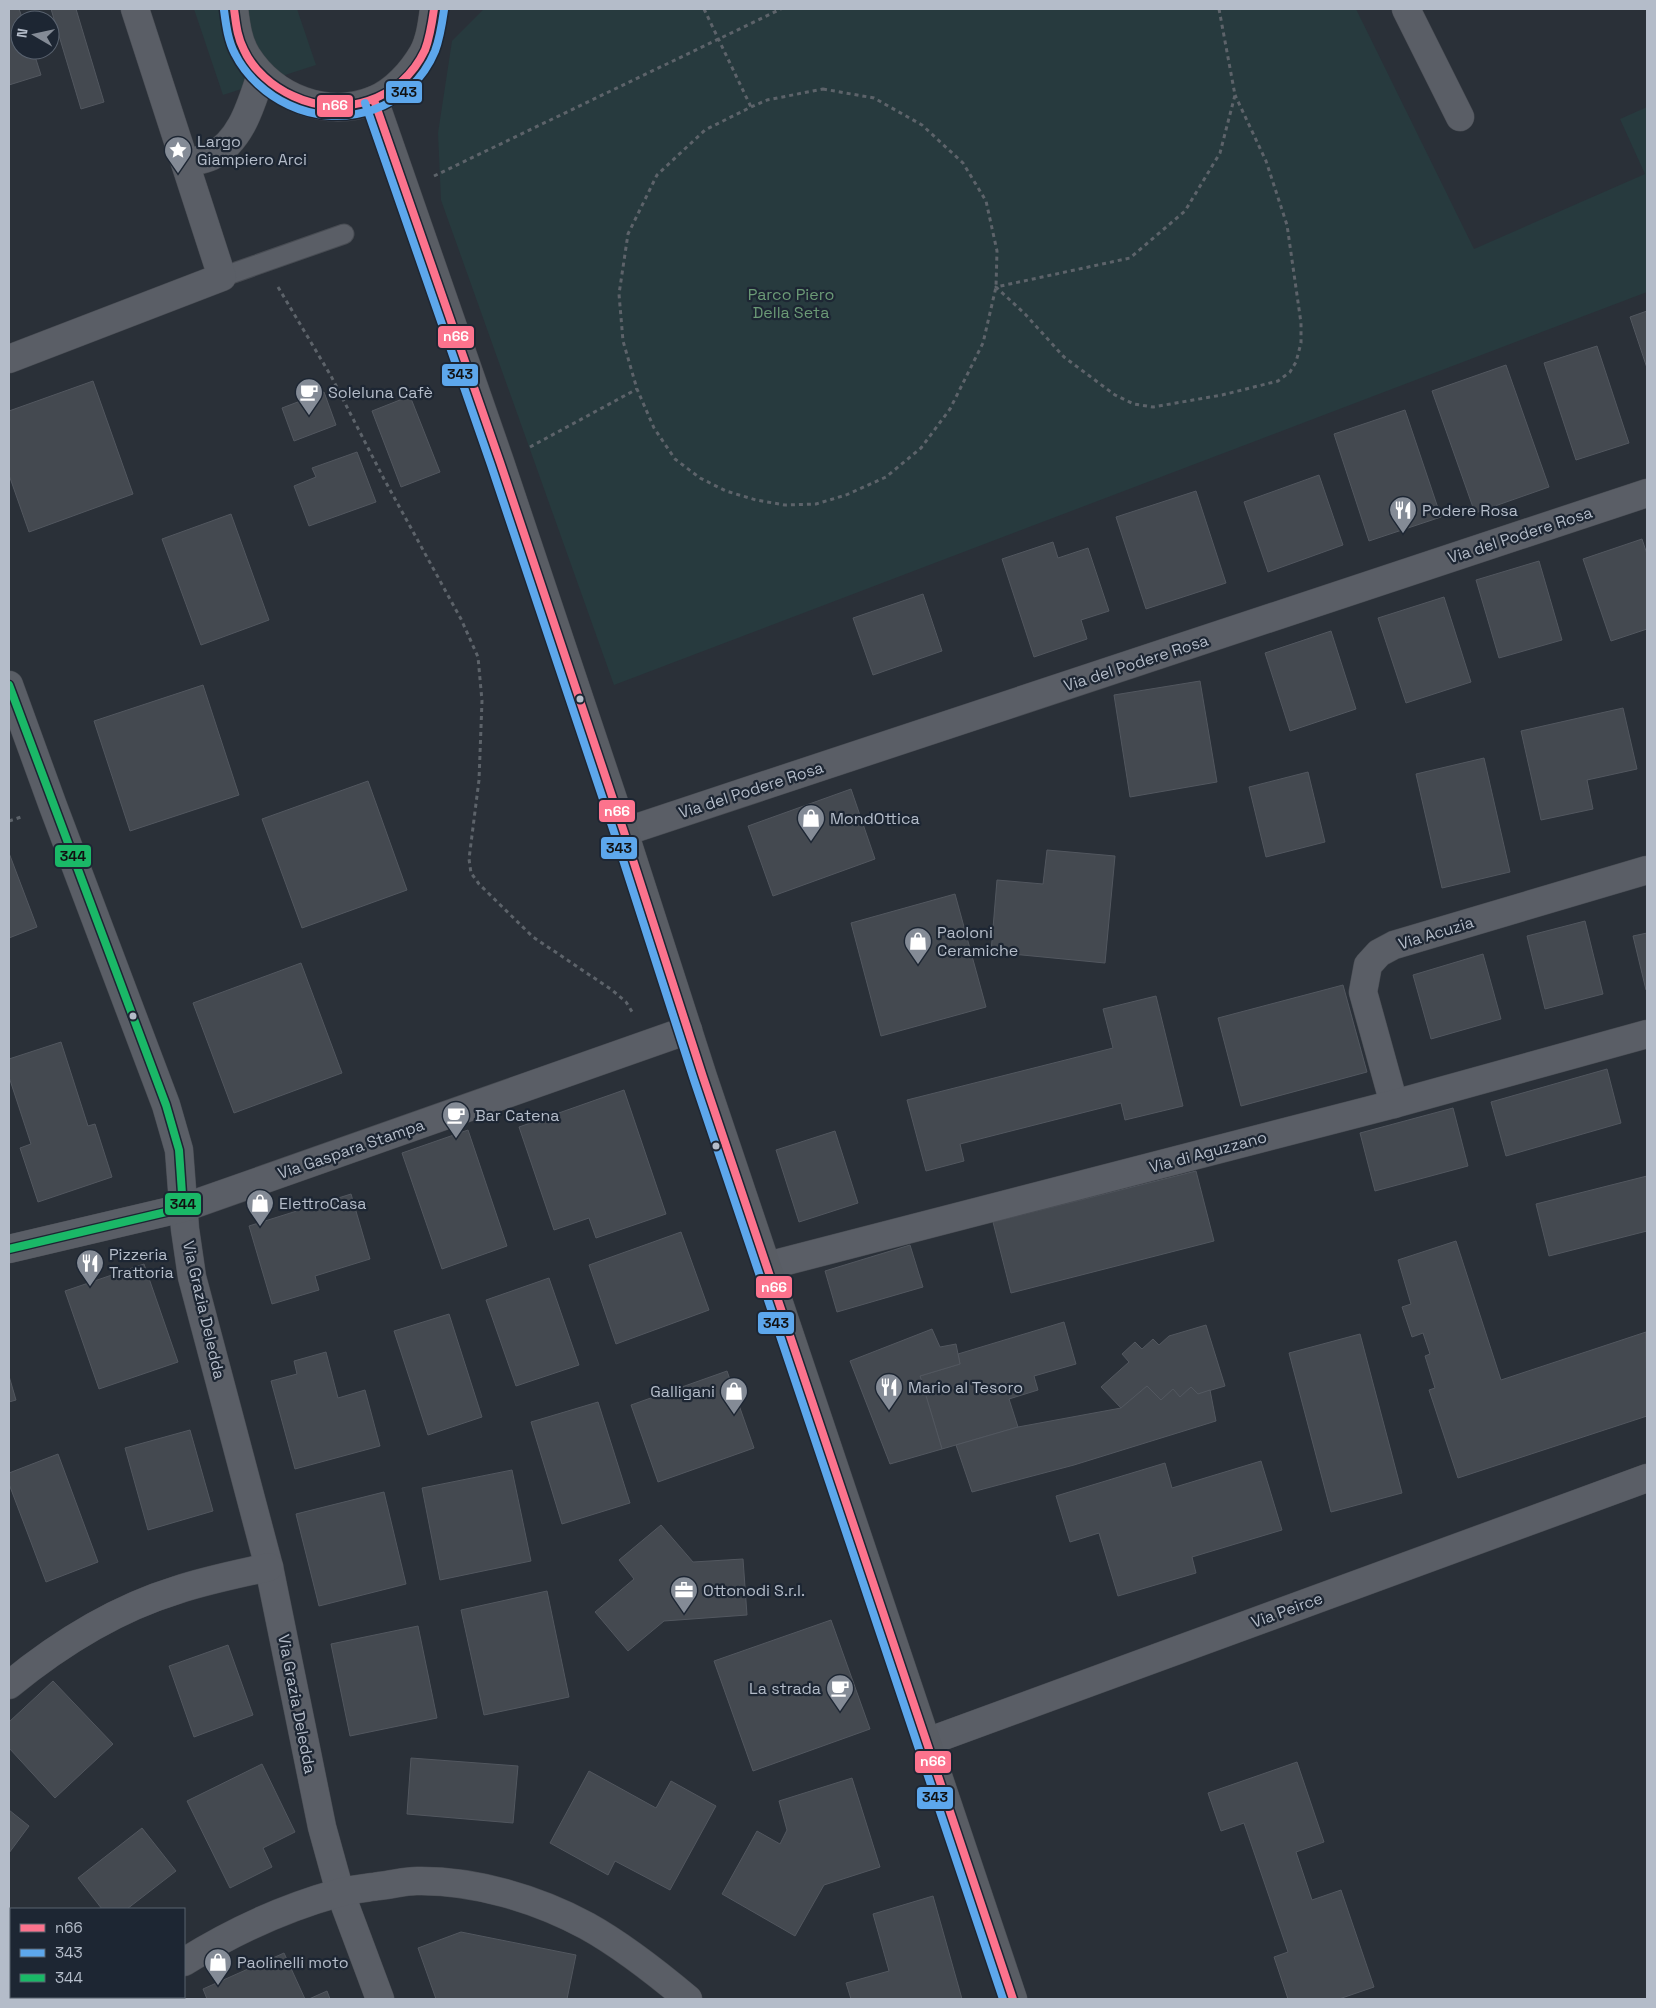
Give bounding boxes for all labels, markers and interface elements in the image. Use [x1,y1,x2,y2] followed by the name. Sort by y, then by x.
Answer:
[10,10,60,60] north arrow
[13,27,32,39] text: N
[385,80,423,104] line badge: 343
[391,83,417,101] text: 343
[316,94,354,118] line badge: n66
[322,96,348,114] text: n66
[197,131,307,170] place label: Largo Giampiero Arci
[163,135,193,174] place icon: Largo Giampiero Arci
[748,284,834,323] park label: Parco Piero Della Seta
[437,325,475,349] line badge: n66
[443,327,469,345] text: n66
[441,363,479,387] line badge: 343
[447,365,473,383] text: 343
[294,377,324,416] cafe icon: Soleluna Cafè
[328,382,433,403] place label: Soleluna Cafè
[1388,495,1418,534] restaurant icon: Podere Rosa
[1422,500,1518,521] place label: Podere Rosa
[1445,502,1595,568] street label: Via del Podere Rosa
[1061,630,1211,696] street label: Via del Podere Rosa
[575,694,585,704] unlabelled marker
[676,757,826,823] street label: Via del Podere Rosa
[598,799,636,823] line badge: n66
[604,802,630,820] text: n66
[796,803,826,842] shop icon: MondOttica
[830,808,920,829] place label: MondOttica
[600,836,638,860] line badge: 343
[606,839,632,857] text: 343
[54,844,92,868] line badge: 344
[60,847,86,865] text: 344
[1396,912,1476,954] street label: Via Acuzia
[937,922,1018,961] place label: Paoloni Ceramiche
[903,926,933,965] shop icon: Paoloni Ceramiche
[128,1011,138,1021] unlabelled marker
[441,1100,471,1139] cafe icon: Bar Catena
[475,1105,559,1126] place label: Bar Catena
[275,1114,427,1184] street label: Via Gaspara Stampa
[1147,1126,1269,1178] street label: Via di Aguzzano
[711,1141,721,1151] unlabelled marker
[245,1188,275,1227] shop icon: ElettroCasa
[164,1192,202,1216] line badge: 344
[279,1193,367,1214] place label: ElettroCasa
[170,1195,196,1213] text: 344
[178,1239,230,1381] street label: Via Grazia Deledda
[109,1244,174,1283] place label: Pizzeria Trattoria
[75,1248,105,1287] restaurant icon: Pizzeria Trattoria
[755,1275,793,1299] line badge: n66
[761,1278,787,1296] text: n66
[757,1311,795,1335] line badge: 343
[763,1314,789,1332] text: 343
[874,1372,904,1411] restaurant icon: Mario al Tesoro
[719,1376,749,1415] shop icon: Galligani
[908,1377,1023,1398] place label: Mario al Tesoro
[650,1381,715,1402] place label: Galligani
[669,1575,699,1614] office icon: Ottonodi S.r.l.
[703,1580,805,1601] place label: Ottonodi S.r.l.
[1248,1587,1326,1633] street label: Via Peirce
[273,1633,321,1775] street label: Via Grazia Deledda
[825,1673,855,1712] cafe icon: La strada
[749,1678,821,1699] place label: La strada
[914,1750,952,1774] line badge: n66
[920,1752,946,1770] text: n66
[916,1786,954,1810] line badge: 343
[922,1788,948,1806] text: 343
[10,1908,185,1998] legend
[55,1918,83,1937] text: n66
[55,1943,83,1962] text: 343
[203,1947,233,1986] shop icon: Paolinelli moto
[237,1952,349,1973] place label: Paolinelli moto
[55,1968,83,1987] text: 344

